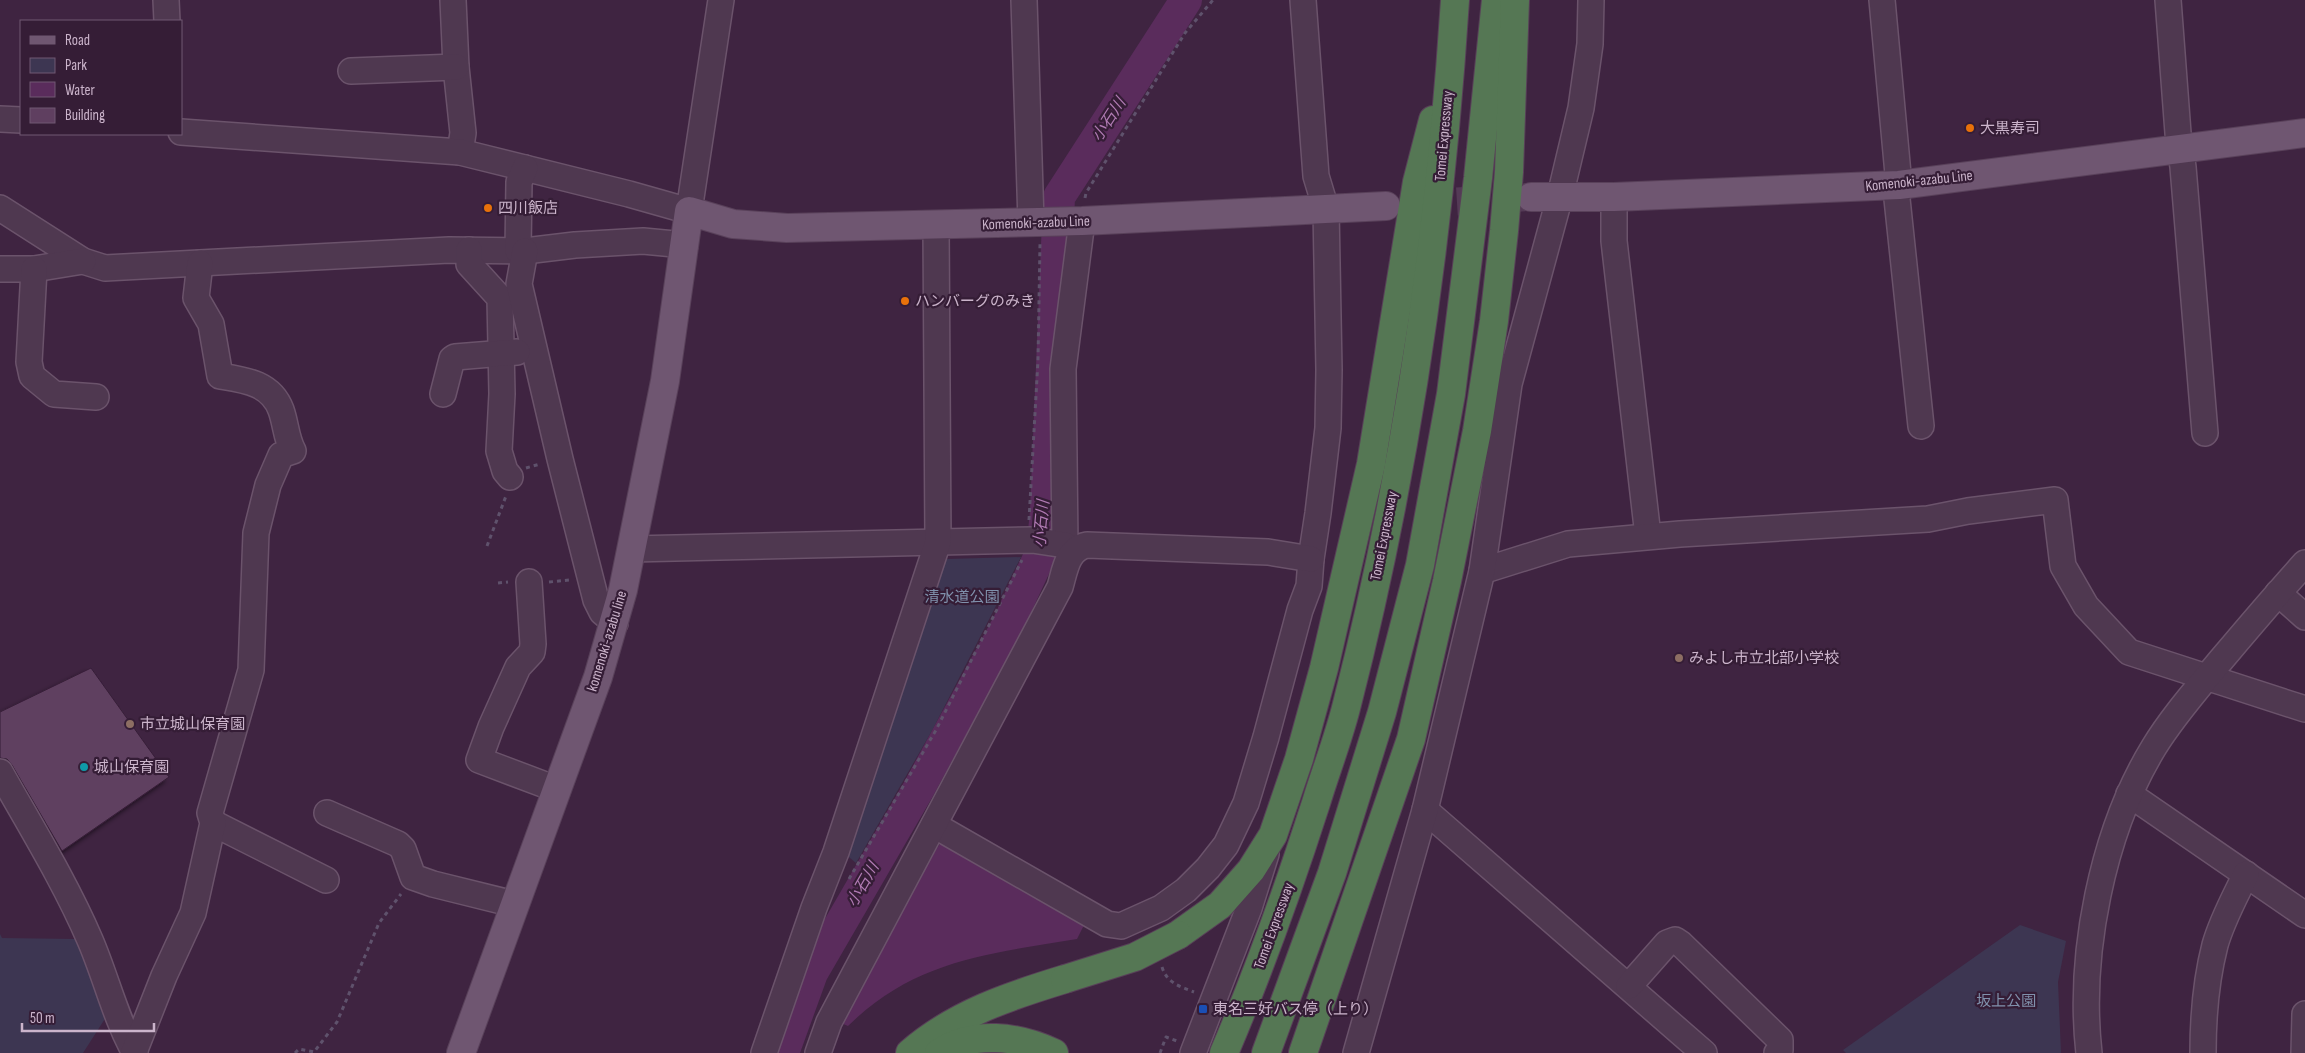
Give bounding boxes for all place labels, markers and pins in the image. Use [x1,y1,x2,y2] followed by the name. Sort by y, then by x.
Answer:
[1980,119,2040,138] place label: 大黒寿司
[1964,122,1976,134] marker: 大黒寿司
[498,199,558,218] place label: 四川飯店
[482,202,494,214] marker: 四川飯店
[915,292,1035,311] place label: ハンバーグのみき
[899,295,911,307] marker: ハンバーグのみき
[1689,649,1839,668] place label: みよし市立北部小学校
[1673,652,1685,664] marker: みよし市立北部小学校
[140,715,245,734] place label: 市立城山保育園
[124,718,136,730] marker: 市立城山保育園
[94,758,169,777] place label: 城山保育園
[78,761,90,773] marker: 城山保育園
[1213,1000,1378,1019] place label: 東名三好バス停（上り）
[1197,1003,1209,1015] marker: 東名三好バス停（上り）

